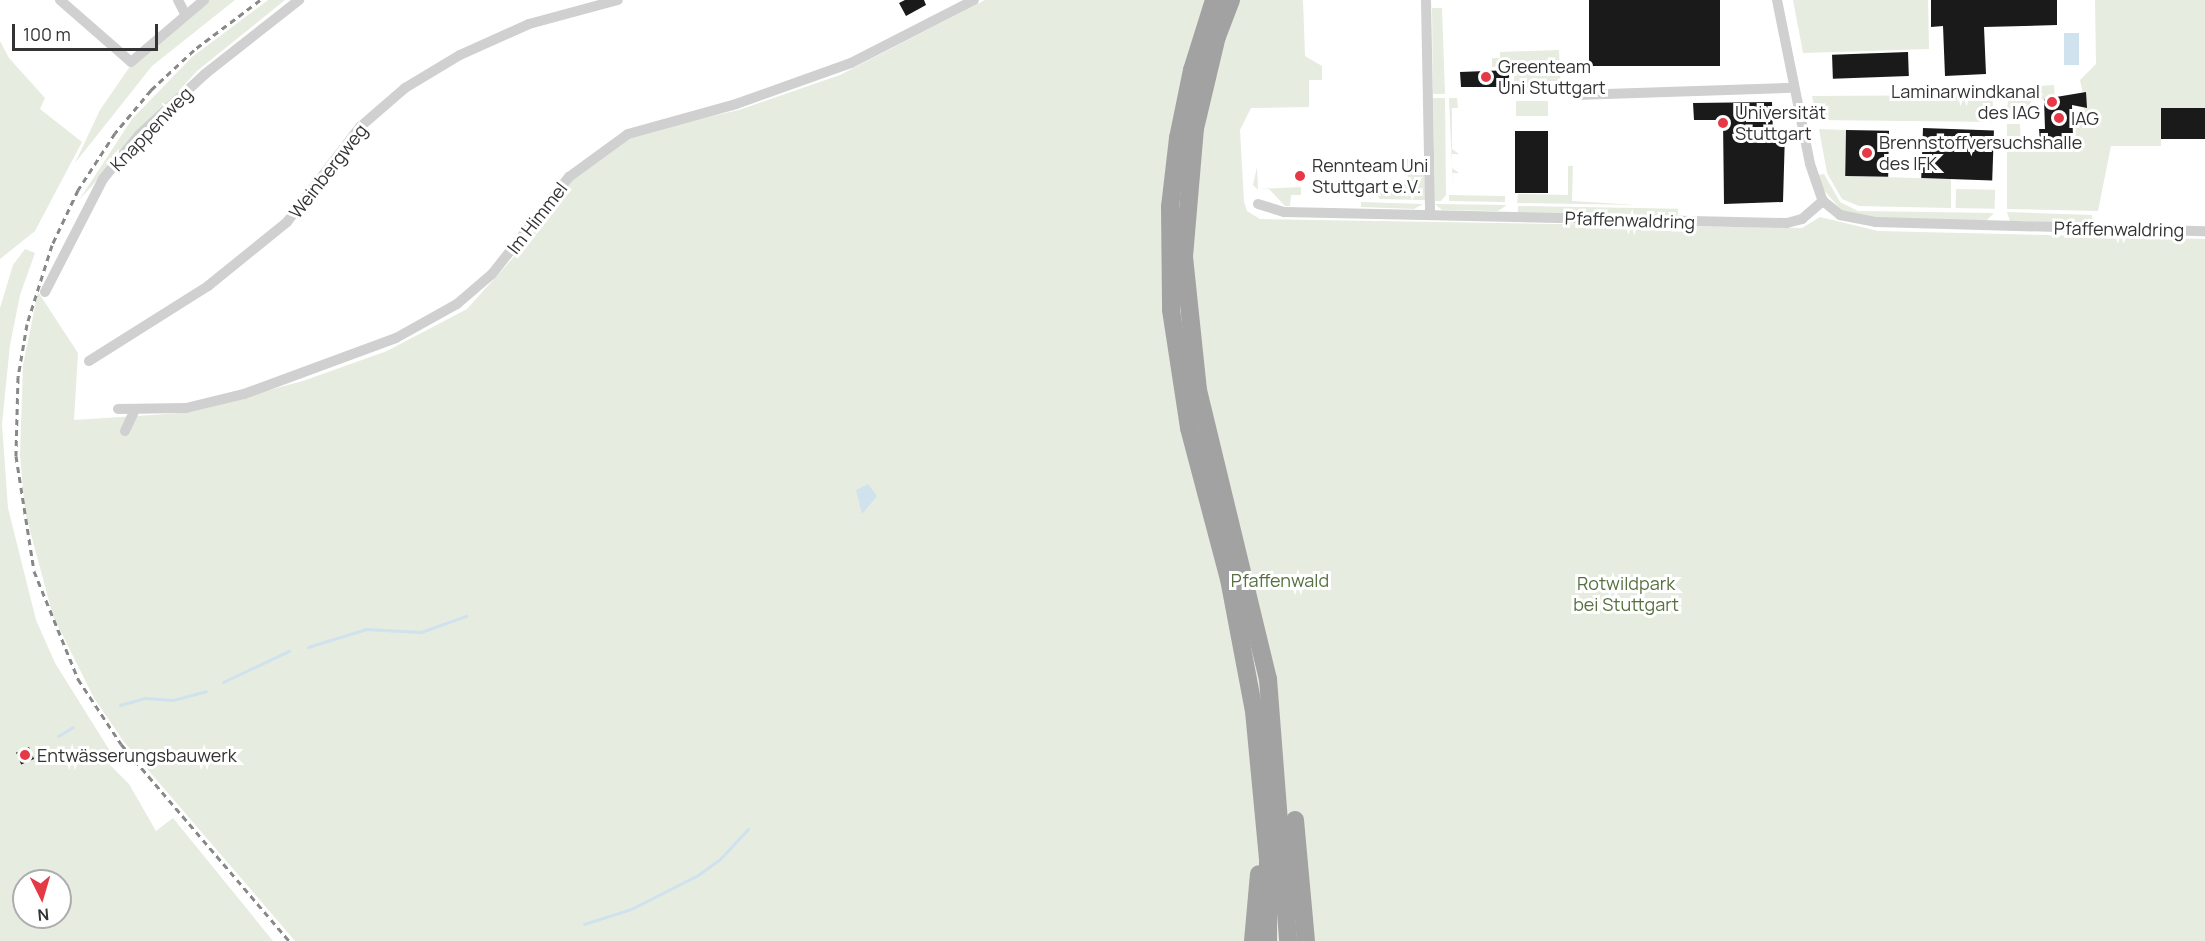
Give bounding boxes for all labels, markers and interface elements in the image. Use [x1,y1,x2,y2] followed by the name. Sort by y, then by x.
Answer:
[15,12,160,50] scale bar
[23,22,71,46] text: 100 m
[1498,56,1606,98] place label: Greenteam Uni Stuttgart
[1479,70,1493,84] marker: Greenteam Uni Stuttgart
[1891,81,2040,124] place label: Laminarwindkanal des IAG
[106,83,196,175] street label: Knappenweg
[2045,95,2059,109] marker: Laminarwindkanal des IAG
[1735,102,1826,144] place label: Universität Stuttgart
[2071,107,2099,129] place label: IAG
[2052,111,2066,125] marker: IAG
[1716,116,1730,130] marker: Universität Stuttgart
[284,120,372,222] street label: Weinbergweg
[1879,132,2082,174] place label: Brennstoffversuchshalle des IFK
[1860,146,1874,160] marker: Brennstoffversuchshalle des IFK
[1312,155,1429,198] place label: Rennteam Uni Stuttgart e.V.
[1293,169,1307,183] marker: Rennteam Uni Stuttgart e.V.
[502,178,572,258] street label: Im Himmel
[1564,207,1696,233] street label: Pfaffenwaldring
[2054,217,2184,241] street label: Pfaffenwaldring
[1231,569,1329,591] park label: Pfaffenwald
[1573,573,1679,616] park label: Rotwildpark bei Stuttgart
[37,744,237,766] place label: Entwässerungsbauwerk
[18,748,32,762] marker: Entwässerungsbauwerk
[12,869,72,929] north arrow
[37,903,50,926] text: N

